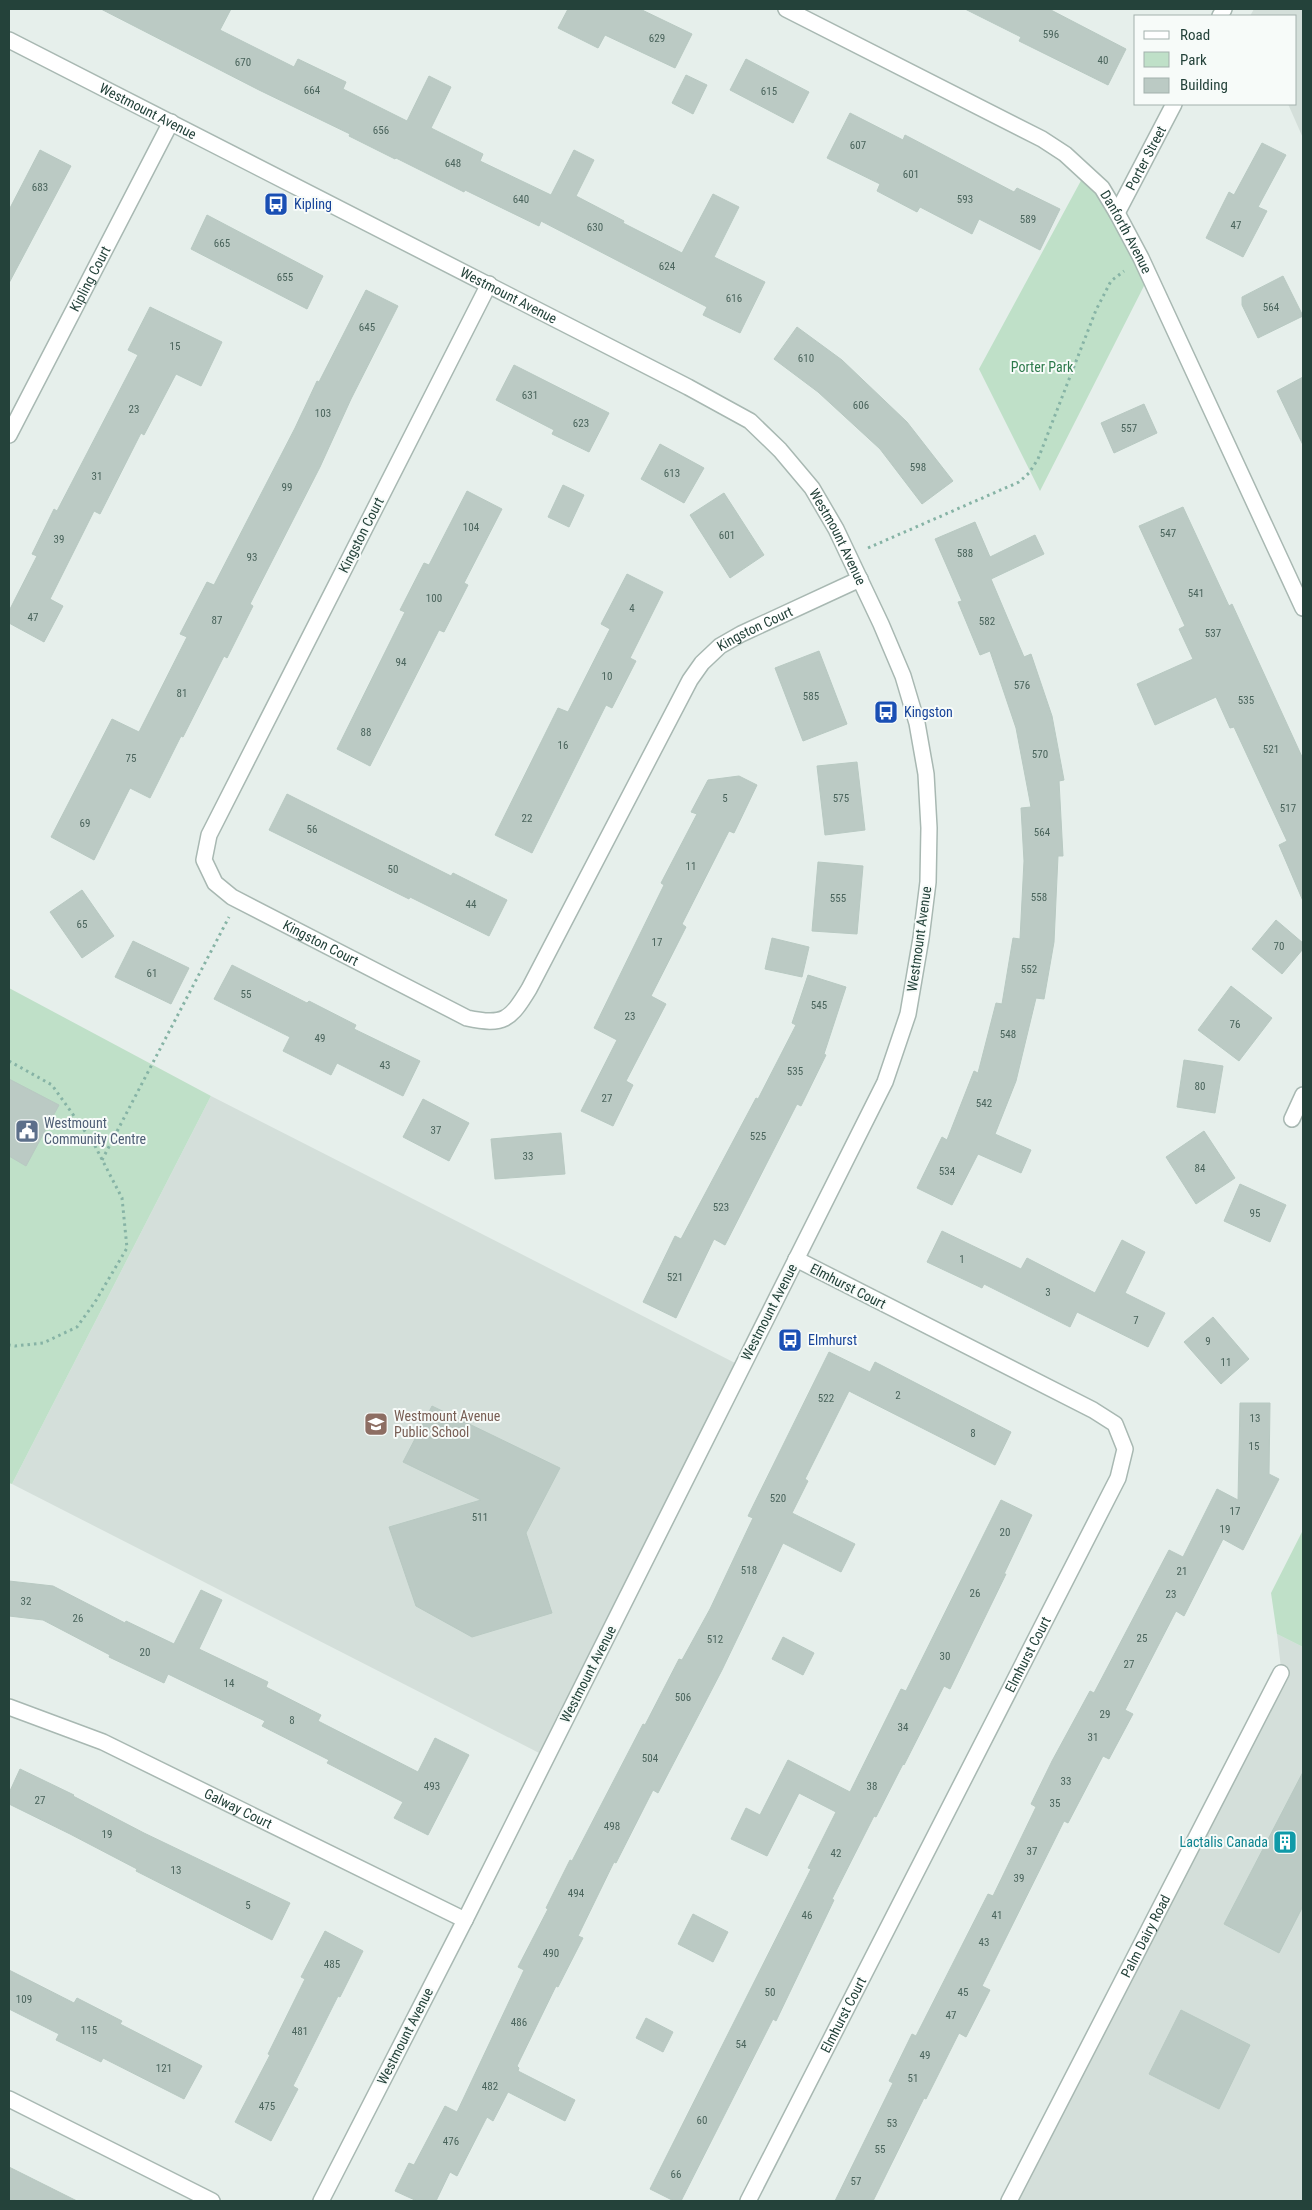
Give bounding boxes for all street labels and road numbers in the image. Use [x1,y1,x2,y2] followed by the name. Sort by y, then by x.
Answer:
[97,80,199,143] street label: Westmount Avenue
[1122,123,1169,193] street label: Porter Street
[1097,187,1155,276] street label: Danforth Avenue
[66,243,113,314] street label: Kipling Court
[458,264,560,327] street label: Westmount Avenue
[806,486,870,588] street label: Westmount Avenue
[335,495,387,575] street label: Kingston Court
[714,603,795,654] street label: Kingston Court
[904,885,934,993] street label: Westmount Avenue
[281,917,361,969] street label: Kingston Court
[808,1260,888,1312] street label: Elmhurst Court
[738,1261,800,1363] street label: Westmount Avenue
[1002,1614,1054,1695] street label: Elmhurst Court
[557,1623,619,1725] street label: Westmount Avenue
[202,1785,275,1832] street label: Galway Court
[1118,1892,1173,1980] street label: Palm Dairy Road
[817,1974,869,2055] street label: Elmhurst Court
[374,1985,436,2087] street label: Westmount Avenue

